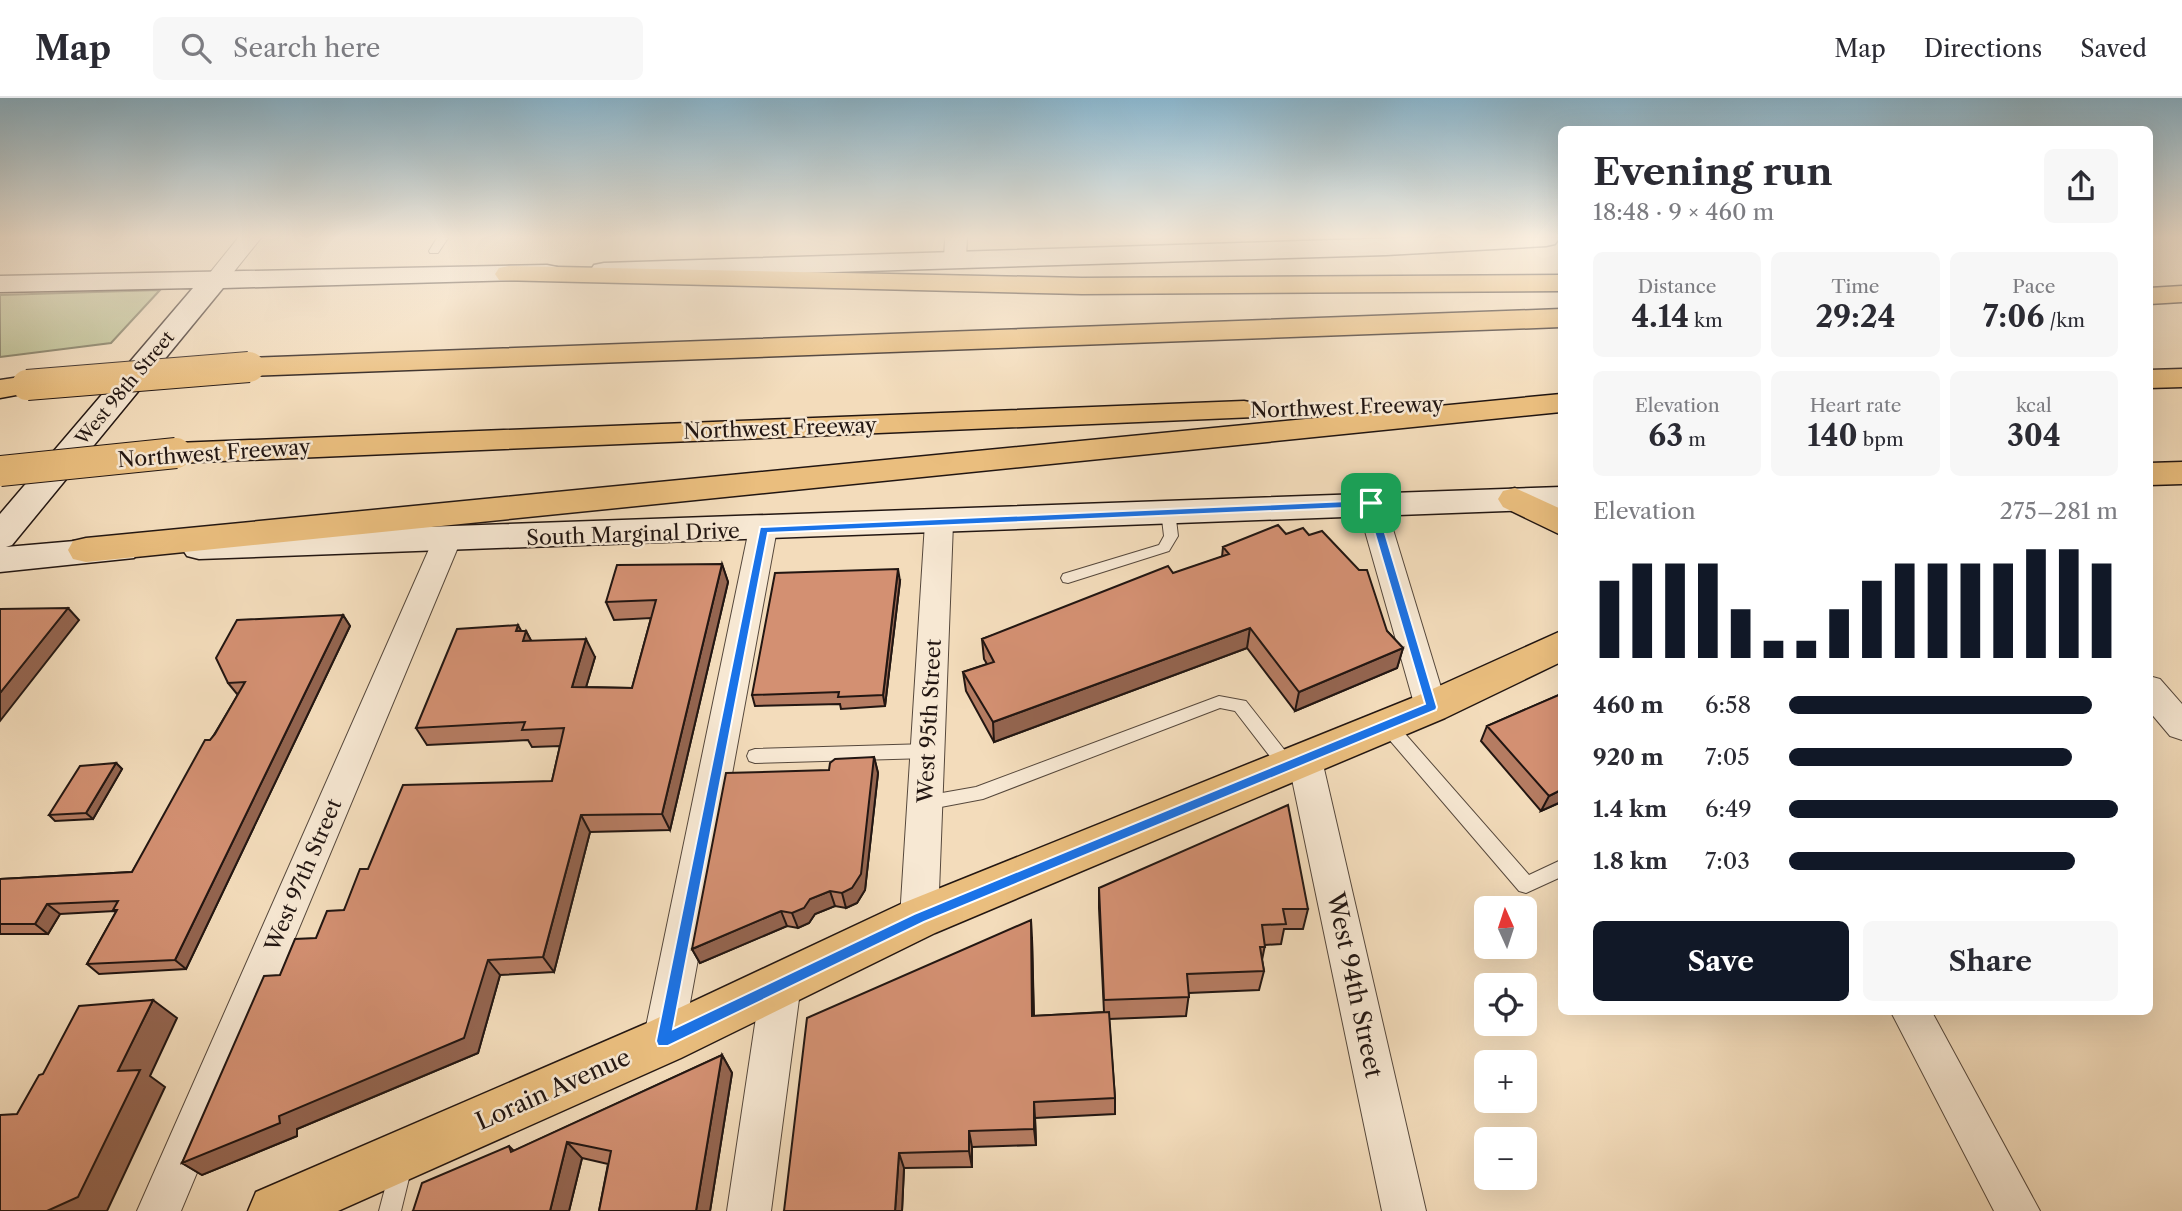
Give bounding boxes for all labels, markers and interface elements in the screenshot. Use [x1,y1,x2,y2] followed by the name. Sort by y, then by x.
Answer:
[153,17,643,80] search box
[35,28,111,69] text: Map
[177,29,215,67] icon: search
[233,32,380,64] text: Search here
[1834,34,1886,63] text: Map
[1924,34,2042,63] text: Directions
[2080,34,2147,63] text: Saved
[1593,148,1833,195] text: Evening run
[2044,149,2118,223] button: share
[1593,198,1774,226] text: 18:48 · 9 × 460 m
[1638,275,1716,298] text: Distance
[1831,275,1880,298] text: Time
[2012,275,2055,298] text: Pace
[1632,298,1689,335] text: 4.14
[1815,298,1896,335] text: 29:24
[1983,298,2044,335] text: 7:06
[1689,309,1723,332] text: km
[2044,309,2085,332] text: /km
[70,326,179,450] street label: West 98th Street
[1250,391,1444,423] street label: Northwest Freeway
[1635,394,1720,417] text: Elevation
[1810,394,1901,417] text: Heart rate
[2016,394,2052,417] text: kcal
[683,412,877,444] street label: Northwest Freeway
[1648,417,1683,454] text: 63
[1807,417,1858,454] text: 140
[2007,417,2061,454] text: 304
[1683,428,1706,451] text: m
[1858,428,1904,451] text: bpm
[117,434,312,472] street label: Northwest Freeway
[1341,473,1401,533] pin
[1352,484,1390,522] icon: arrive
[1593,497,1696,525] text: Elevation
[2000,497,2118,525] text: 275–281 m
[526,518,740,550] street label: South Marginal Drive
[912,638,946,805] street label: West 95th Street
[1593,691,1664,719] text: 460 m
[1705,691,1751,719] text: 6:58
[1593,743,1664,771] text: 920 m
[1705,743,1750,771] text: 7:05
[259,794,347,956] street label: West 97th Street
[1593,795,1667,823] text: 1.4 km
[1705,795,1752,823] text: 6:49
[1593,847,1668,875] text: 1.8 km
[1705,847,1750,875] text: 7:03
[1321,889,1389,1081] street label: West 94th Street
[1474,896,1536,959] north arrow
[1474,896,1537,1190] map controls
[1593,921,1849,1001] button: Save
[1863,921,2118,1001] button: Share
[1474,973,1537,1036] button: locate
[471,1042,635,1136] street label: Lorain Avenue
[1474,1050,1537,1113] button: +
[1474,1127,1537,1190] button: −

